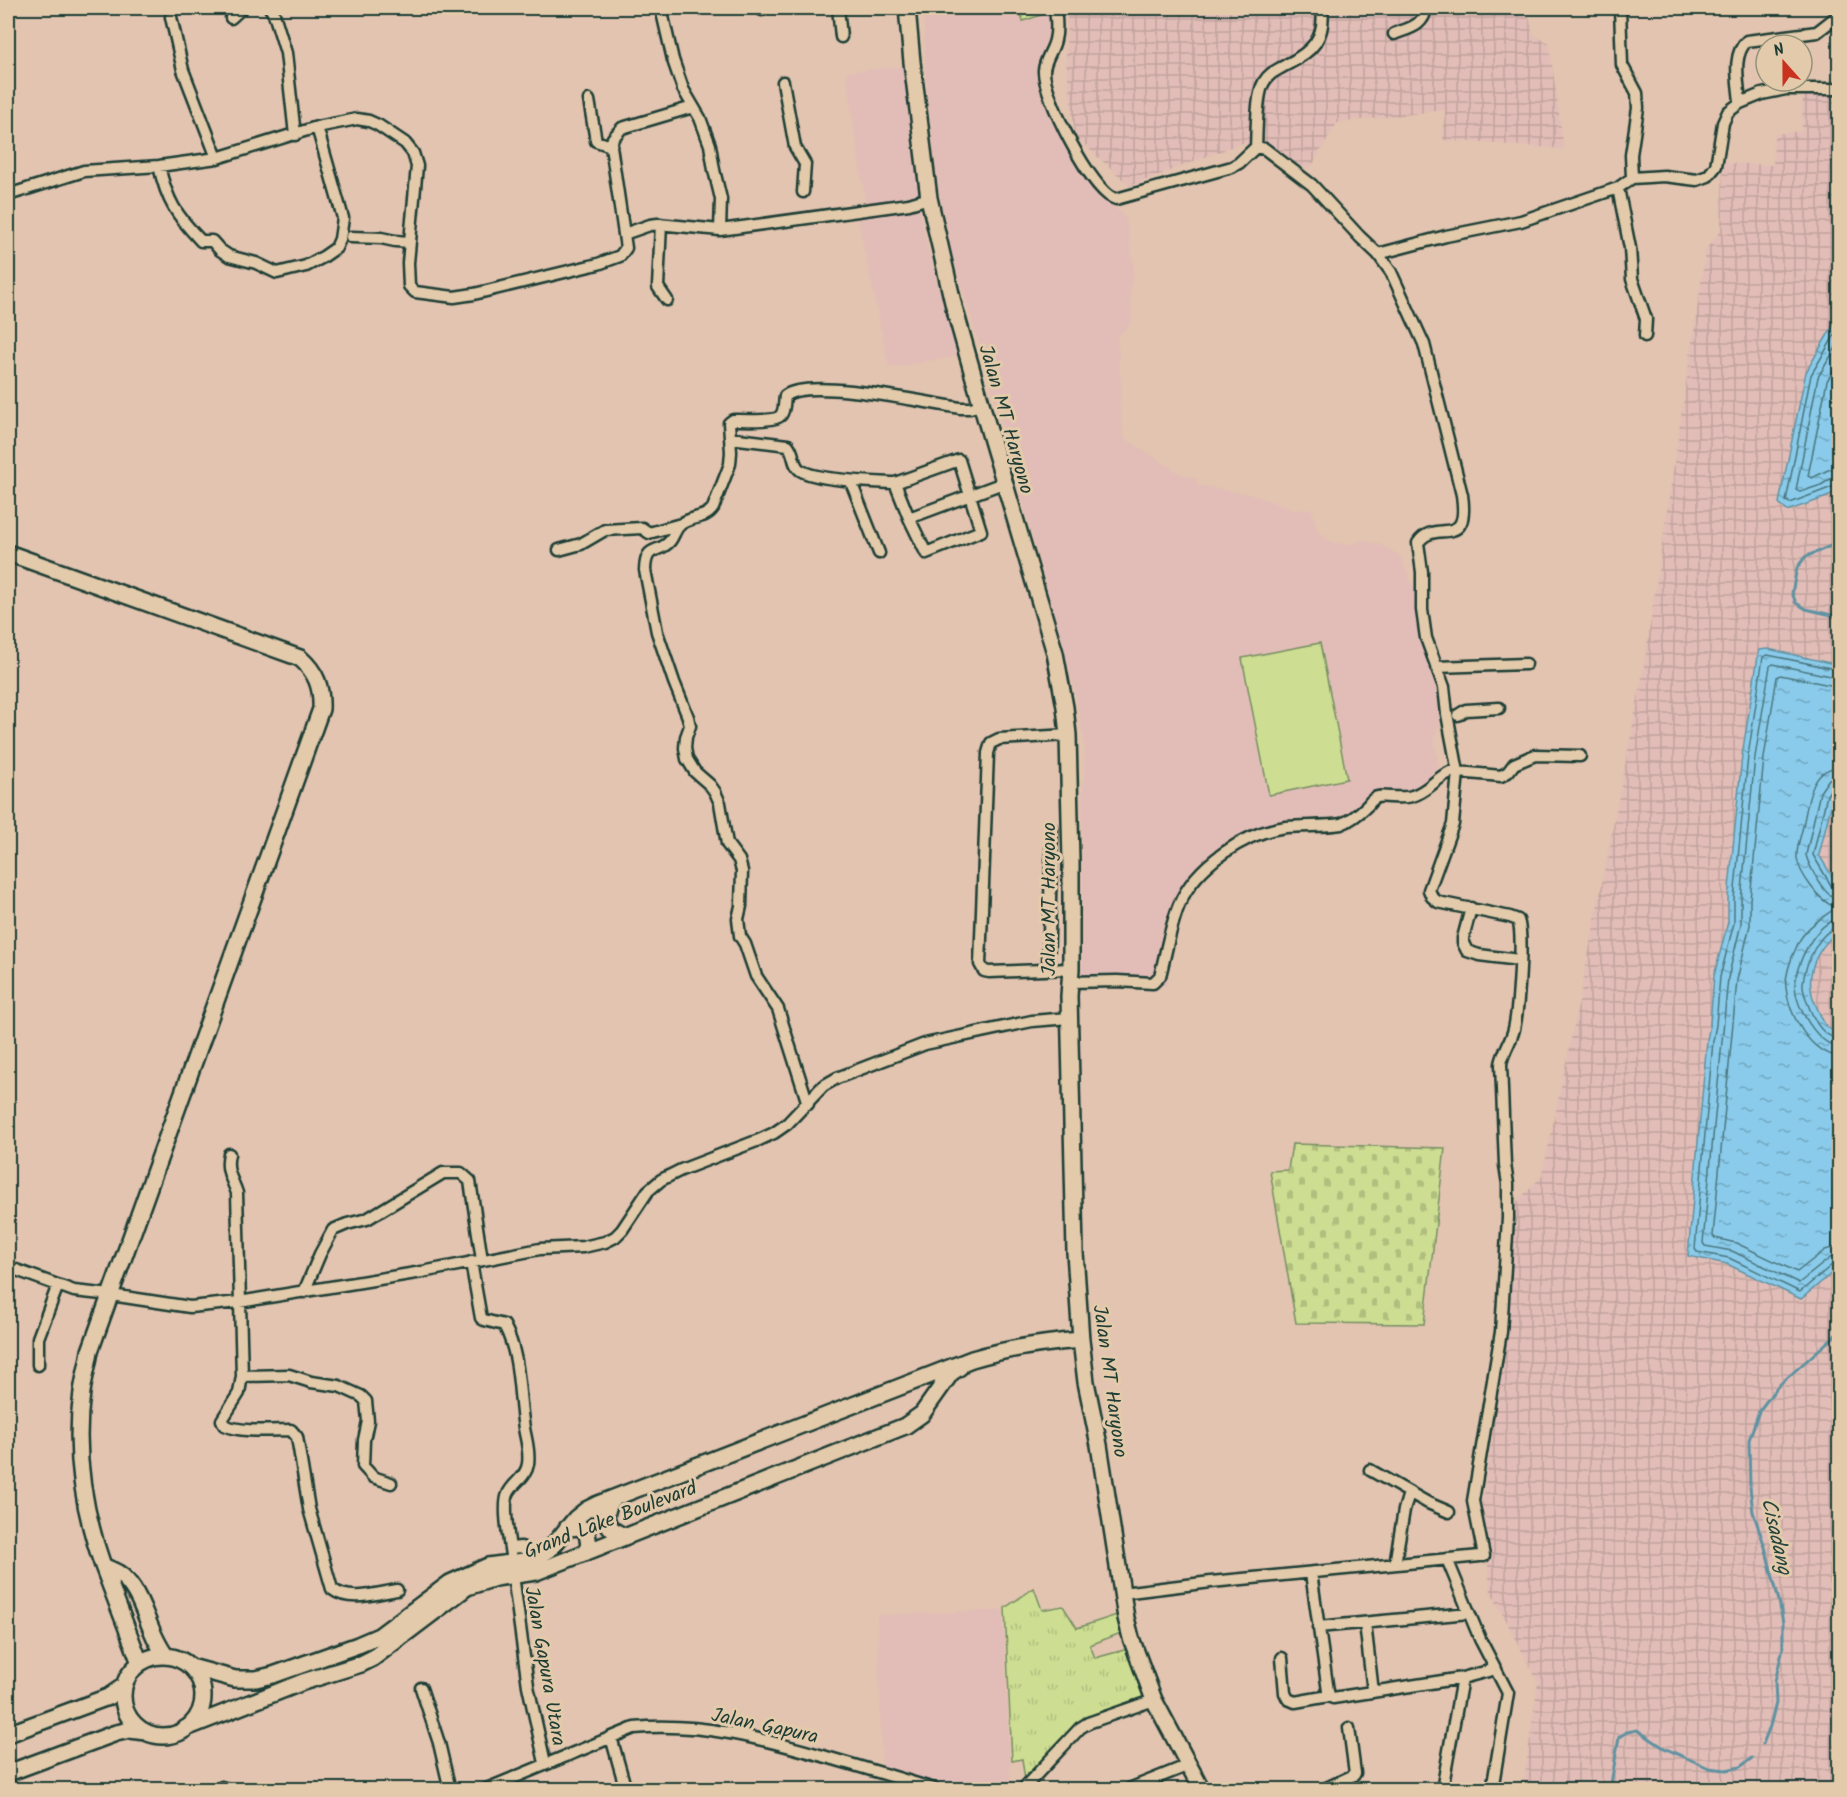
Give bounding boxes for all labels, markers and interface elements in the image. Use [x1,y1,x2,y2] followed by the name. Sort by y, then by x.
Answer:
[1754,33,1814,93] north arrow
[1770,37,1788,64] text: N
[969,341,1042,498] street label: Jalan MT Haryono
[1034,822,1066,976] street label: Jalan MT Haryono
[1082,1303,1136,1460] street label: Jalan MT Haryono
[519,1473,703,1569] street label: Grand Lake Boulevard
[1751,1495,1801,1579] water label: Cisadang
[514,1584,574,1749] street label: Jalan Gapura Utara
[708,1700,821,1754] street label: Jalan Gapura

